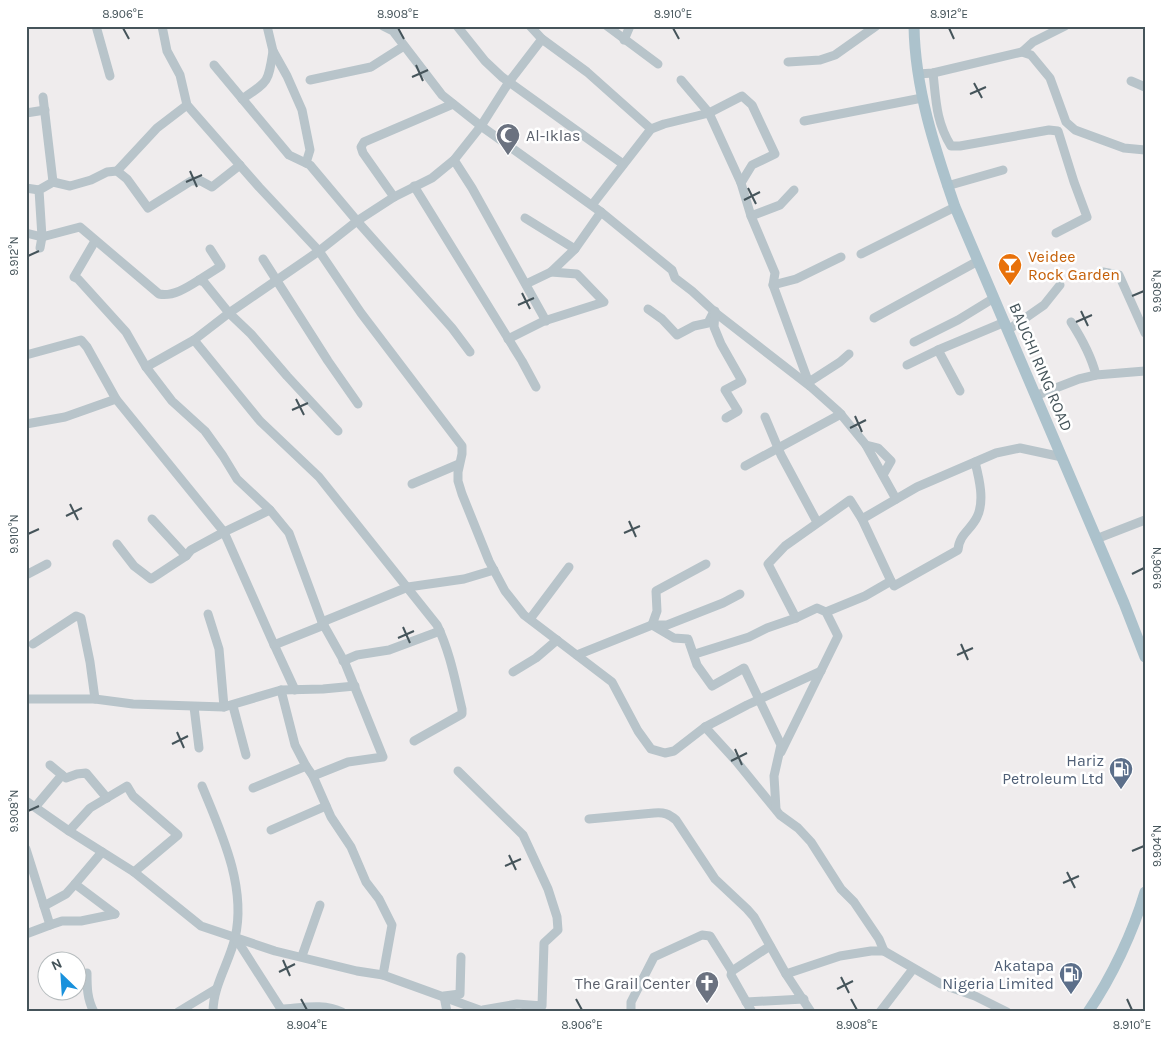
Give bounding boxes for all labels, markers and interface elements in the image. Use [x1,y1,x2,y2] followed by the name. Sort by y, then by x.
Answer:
[102,7,144,21] text: 8.906°E
[377,7,419,21] text: 8.908°E
[654,7,692,21] text: 8.910°E
[930,7,968,21] text: 8.912°E
[495,122,521,156] mosque icon: Al-Iklas
[526,126,580,145] place label: Al-Iklas
[7,236,21,276] text: 9.912°N
[1028,247,1120,284] place label: Veidee Rock Garden
[997,252,1023,286] bar icon: Veidee Rock Garden
[1150,270,1164,312] text: 9.908°N
[1005,300,1077,434] street label: BAUCHI RING ROAD
[7,514,21,554] text: 9.910°N
[1150,547,1164,589] text: 9.906°N
[1002,751,1104,788] place label: Hariz Petroleum Ltd
[1108,756,1134,790] fuel station icon: Hariz Petroleum Ltd
[7,790,21,832] text: 9.908°N
[1150,825,1164,867] text: 9.904°N
[38,950,88,1000] north arrow
[49,955,65,974] text: N
[942,956,1054,993] place label: Akatapa Nigeria Limited
[1058,961,1084,995] fuel station icon: Akatapa Nigeria Limited
[694,970,720,1004] church icon: The Grail Center
[575,974,690,993] place label: The Grail Center
[286,1018,328,1032] text: 8.904°E
[561,1018,603,1032] text: 8.906°E
[836,1018,878,1032] text: 8.908°E
[1113,1018,1151,1032] text: 8.910°E

